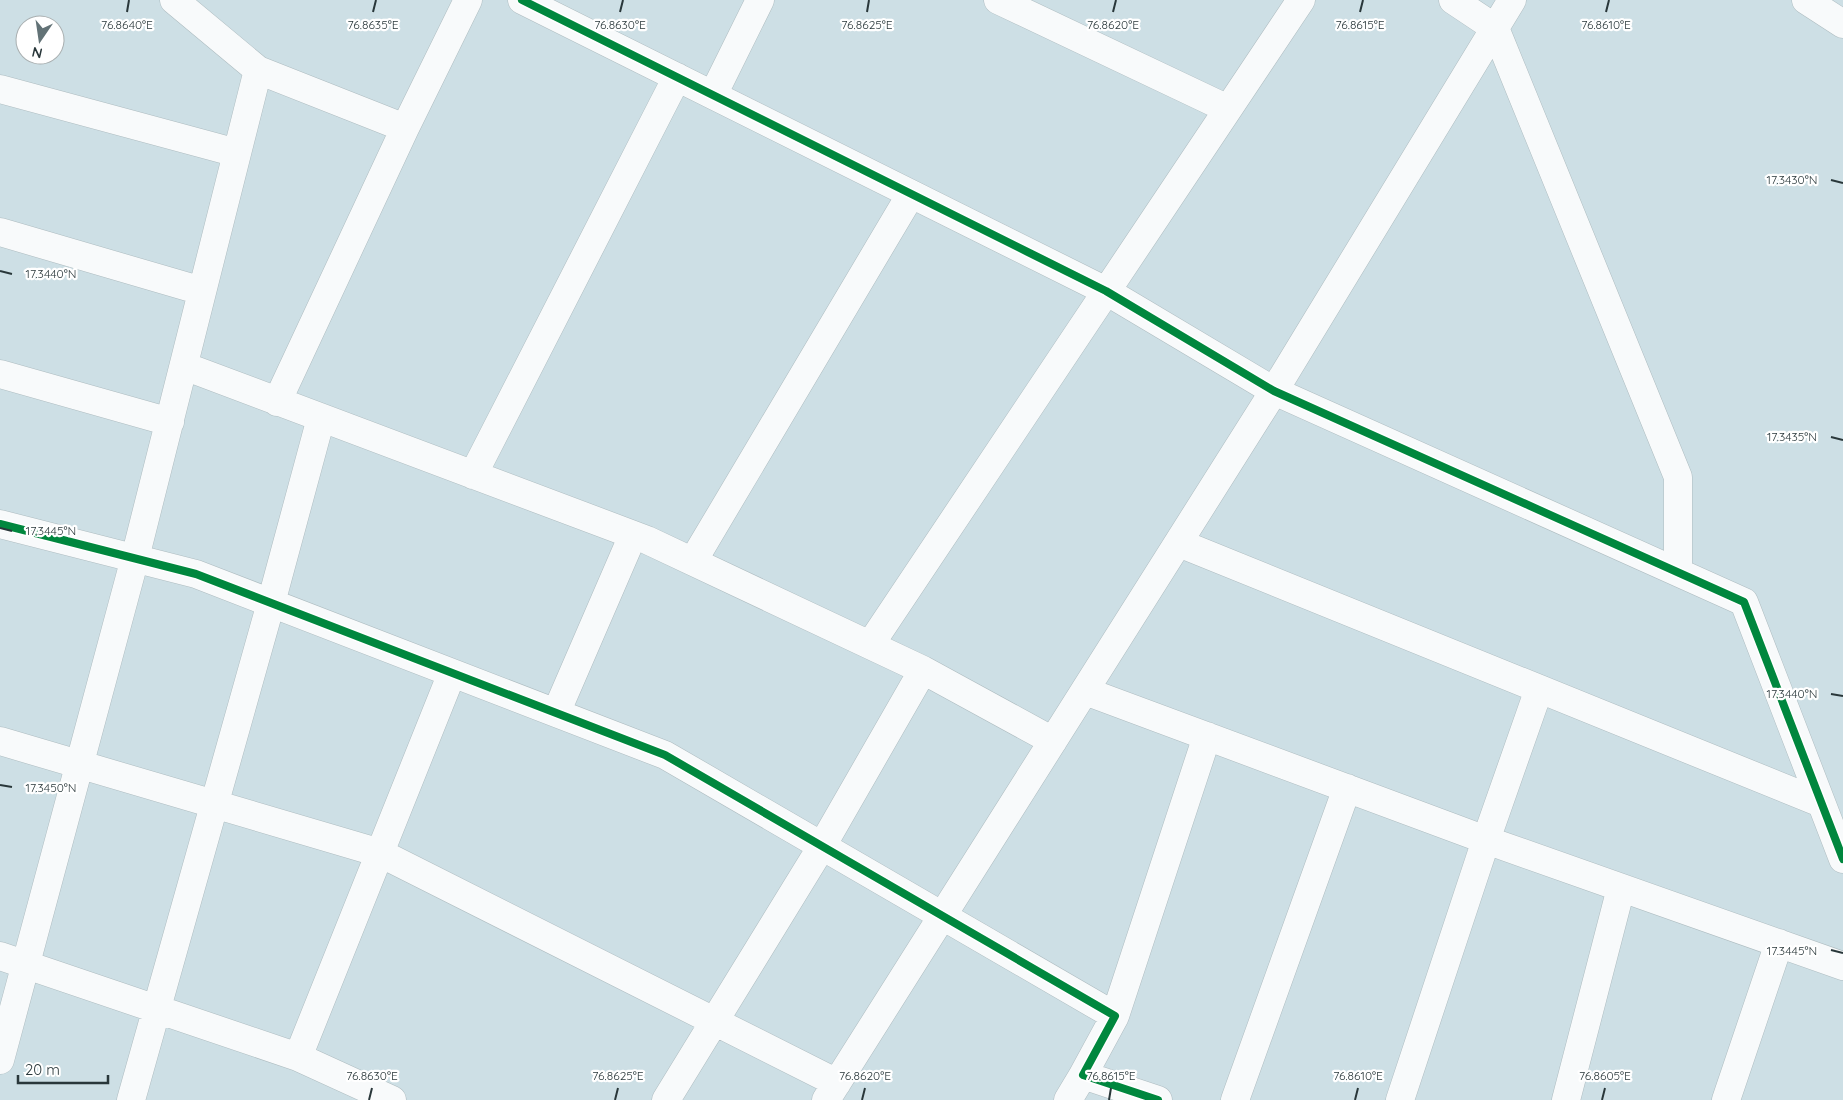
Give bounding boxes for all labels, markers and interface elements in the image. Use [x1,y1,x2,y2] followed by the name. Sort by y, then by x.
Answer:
[15,15,65,65] north arrow
[101,17,153,32] text: 76.8640°E
[348,17,399,32] text: 76.8635°E
[594,17,646,32] text: 76.8630°E
[841,17,893,32] text: 76.8625°E
[1087,17,1139,32] text: 76.8620°E
[1335,17,1385,32] text: 76.8615°E
[1581,17,1631,32] text: 76.8610°E
[30,43,44,63] text: N
[1767,172,1817,187] text: 17.3430°N
[26,266,76,281] text: 17.3440°N
[1767,429,1817,444] text: 17.3435°N
[26,523,76,538] text: 17.3445°N
[1767,686,1817,701] text: 17.3440°N
[25,780,77,795] text: 17.3450°N
[1767,943,1817,958] text: 17.3445°N
[18,1052,108,1084] scale bar
[25,1060,60,1079] text: 20 m
[346,1068,398,1083] text: 76.8630°E
[592,1068,644,1083] text: 76.8625°E
[839,1068,891,1083] text: 76.8620°E
[1086,1068,1136,1083] text: 76.8615°E
[1333,1068,1383,1083] text: 76.8610°E
[1579,1068,1631,1083] text: 76.8605°E

